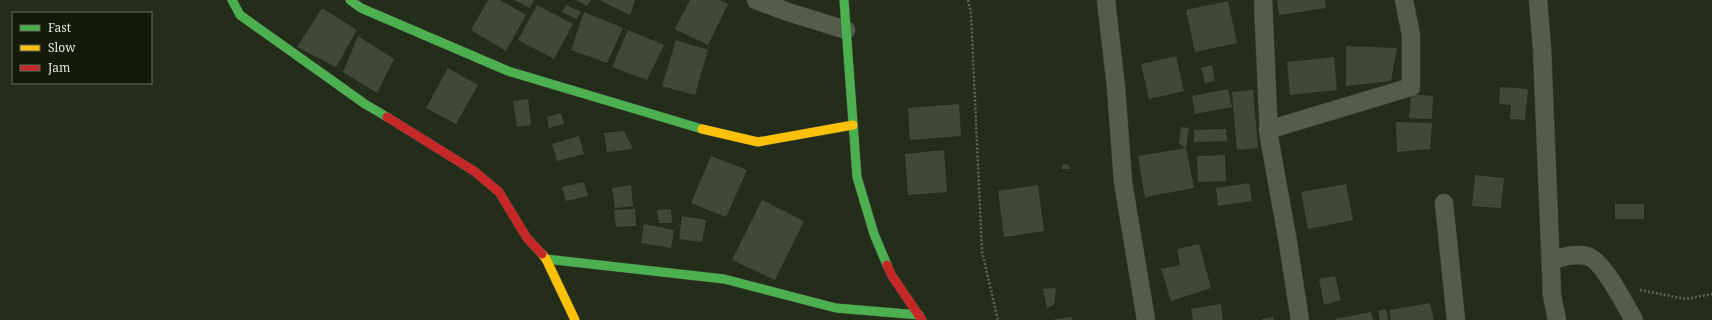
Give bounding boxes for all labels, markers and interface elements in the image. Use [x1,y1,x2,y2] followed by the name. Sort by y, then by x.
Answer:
[12,12,152,84] legend
[48,19,71,36] text: Fast
[48,39,76,56] text: Slow
[47,59,70,76] text: Jam

